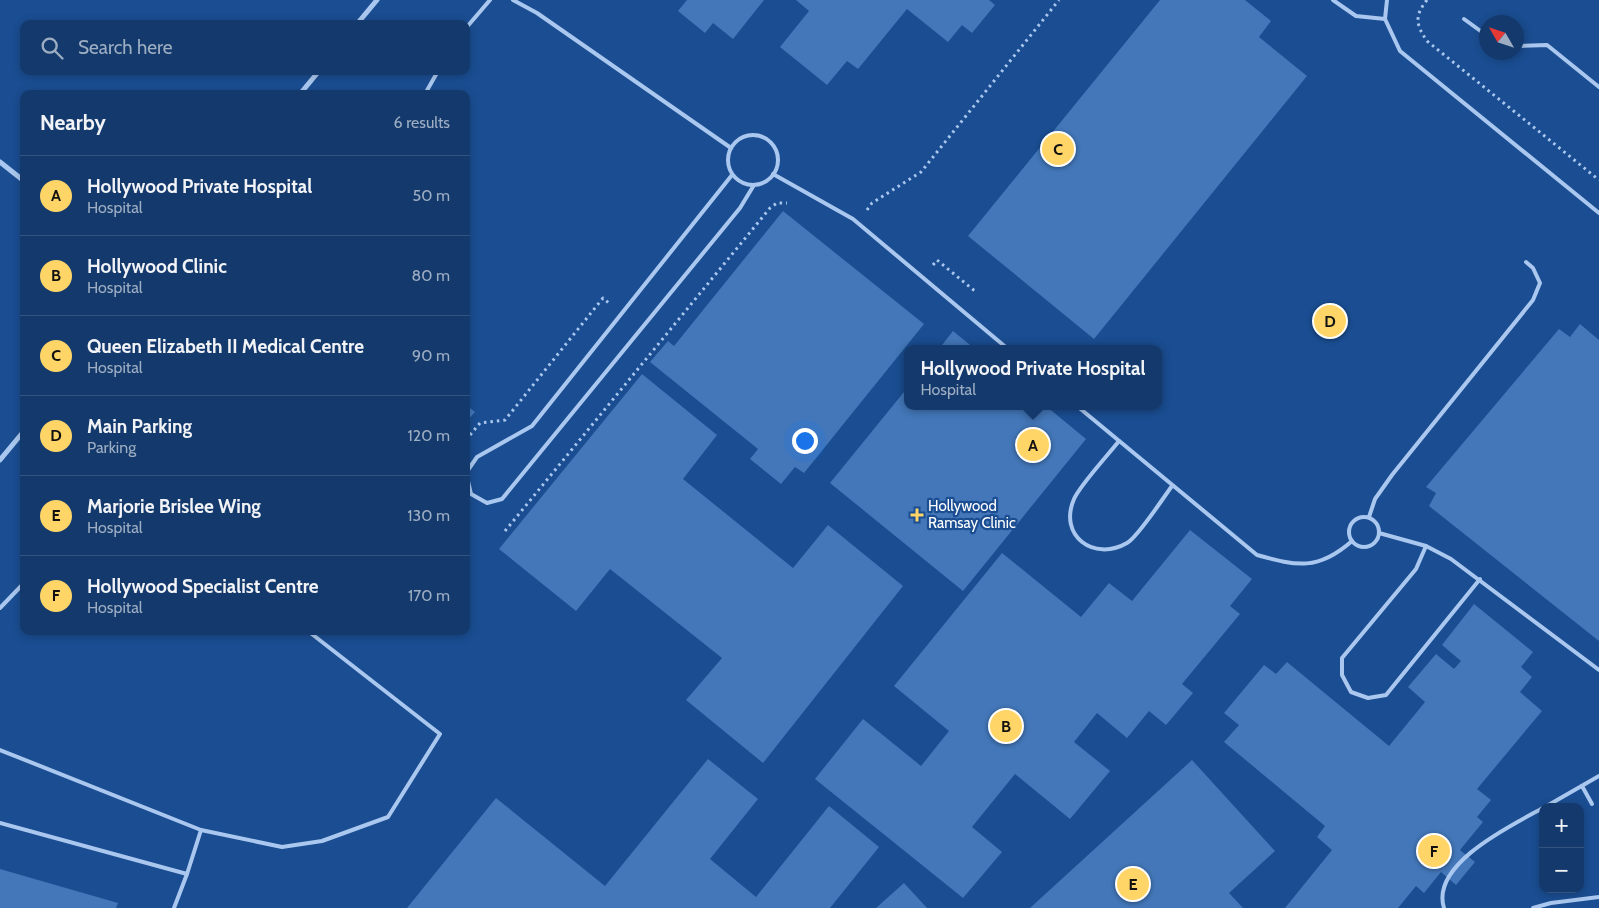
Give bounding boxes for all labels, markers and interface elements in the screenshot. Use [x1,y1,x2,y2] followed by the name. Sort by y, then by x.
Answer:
[1479,15,1524,60] north arrow
[20,20,470,75] search box
[38,34,66,62] icon: search
[78,36,172,59] text: Search here
[40,110,106,135] text: Nearby
[394,113,450,132] text: 6 results
[1042,130,1074,168] pin: C
[87,175,312,198] text: Hollywood Private Hospital
[51,186,61,205] text: A
[413,186,450,205] text: 50 m
[87,198,143,217] text: Hospital
[87,255,227,278] text: Hollywood Clinic
[51,266,61,285] text: B
[412,266,450,285] text: 80 m
[87,278,143,297] text: Hospital
[1314,302,1346,340] pin: D
[87,335,364,358] text: Queen Elizabeth II Medical Centre
[904,345,1162,410] popup
[51,346,61,365] text: C
[412,346,450,365] text: 90 m
[920,357,1146,380] text: Hollywood Private Hospital
[87,358,143,377] text: Hospital
[920,380,976,399] text: Hospital
[87,415,192,438] text: Main Parking
[50,426,62,445] text: D
[408,426,450,445] text: 120 m
[1017,426,1049,464] pin: A
[792,428,818,454] your location
[87,438,136,457] text: Parking
[87,495,261,518] text: Marjorie Brislee Wing
[928,497,1016,532] place label: Hollywood Ramsay Clinic
[51,506,61,525] text: E
[407,506,450,525] text: 130 m
[910,508,924,522] marker: Hollywood Ramsay Clinic
[87,518,143,537] text: Hospital
[87,575,319,598] text: Hollywood Specialist Centre
[52,586,60,605] text: F
[408,586,450,605] text: 170 m
[87,598,143,617] text: Hospital
[990,707,1022,745] pin: B
[1539,803,1584,893] map controls
[1539,803,1584,848] button: +
[1418,832,1450,870] pin: F
[1539,848,1584,893] button: −
[1117,865,1149,903] pin: E

